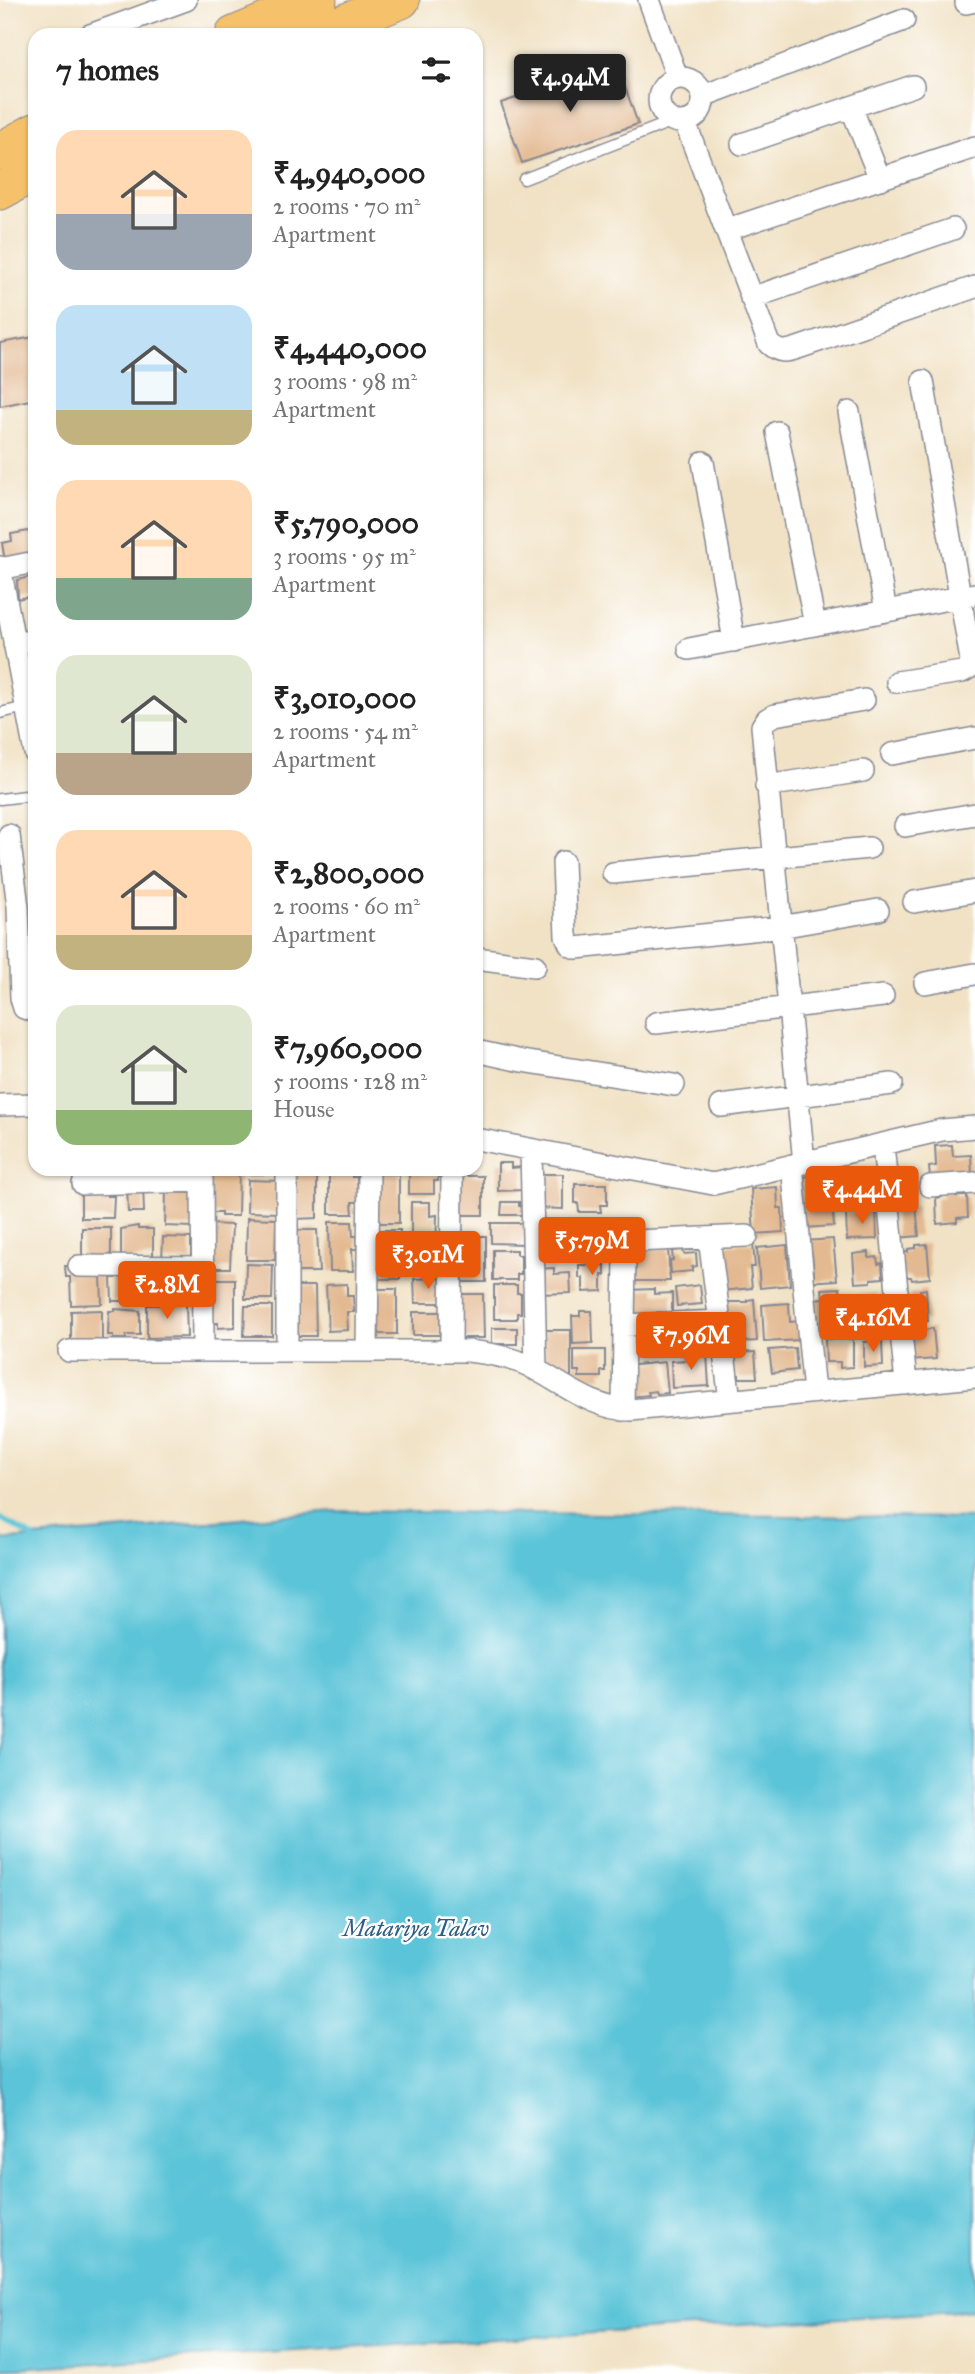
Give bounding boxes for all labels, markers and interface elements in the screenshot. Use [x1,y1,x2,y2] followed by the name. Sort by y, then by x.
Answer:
[417,51,455,89] icon: filters
[56,52,159,88] text: 7 homes
[513,54,627,114] pin: ₹4.94M
[530,63,610,91] text: ₹4.94M
[273,155,426,191] text: ₹4,940,000
[112,158,196,242] icon: home
[273,192,421,220] text: 2 rooms · 70 m²
[273,220,376,248] text: Apartment
[273,330,427,366] text: ₹4,440,000
[112,333,196,417] icon: home
[273,367,417,395] text: 3 rooms · 98 m²
[273,395,376,423] text: Apartment
[273,505,419,541] text: ₹5,790,000
[112,508,196,592] icon: home
[273,542,416,570] text: 3 rooms · 95 m²
[273,570,376,598] text: Apartment
[273,680,416,716] text: ₹3,010,000
[112,683,196,767] icon: home
[273,717,418,745] text: 2 rooms · 54 m²
[273,745,376,773] text: Apartment
[273,855,424,891] text: ₹2,800,000
[112,858,196,942] icon: home
[273,892,420,920] text: 2 rooms · 60 m²
[273,920,376,948] text: Apartment
[273,1030,422,1066] text: ₹7,960,000
[112,1033,196,1117] icon: home
[273,1067,427,1095] text: 5 rooms · 128 m²
[273,1095,335,1123] text: House
[805,1166,919,1226] pin: ₹4.44M
[822,1175,902,1203] text: ₹4.44M
[535,1218,649,1277] pin: ₹5.79M
[554,1226,630,1254] text: ₹5.79M
[371,1232,485,1291] pin: ₹3.01M
[391,1240,465,1268] text: ₹3.01M
[118,1262,216,1321] pin: ₹2.8M
[134,1270,200,1298] text: ₹2.8M
[816,1294,930,1354] pin: ₹4.16M
[835,1303,911,1331] text: ₹4.16M
[634,1312,748,1372] pin: ₹7.96M
[652,1321,730,1349] text: ₹7.96M
[341,1914,489,1942] water label: Matariya Talav

